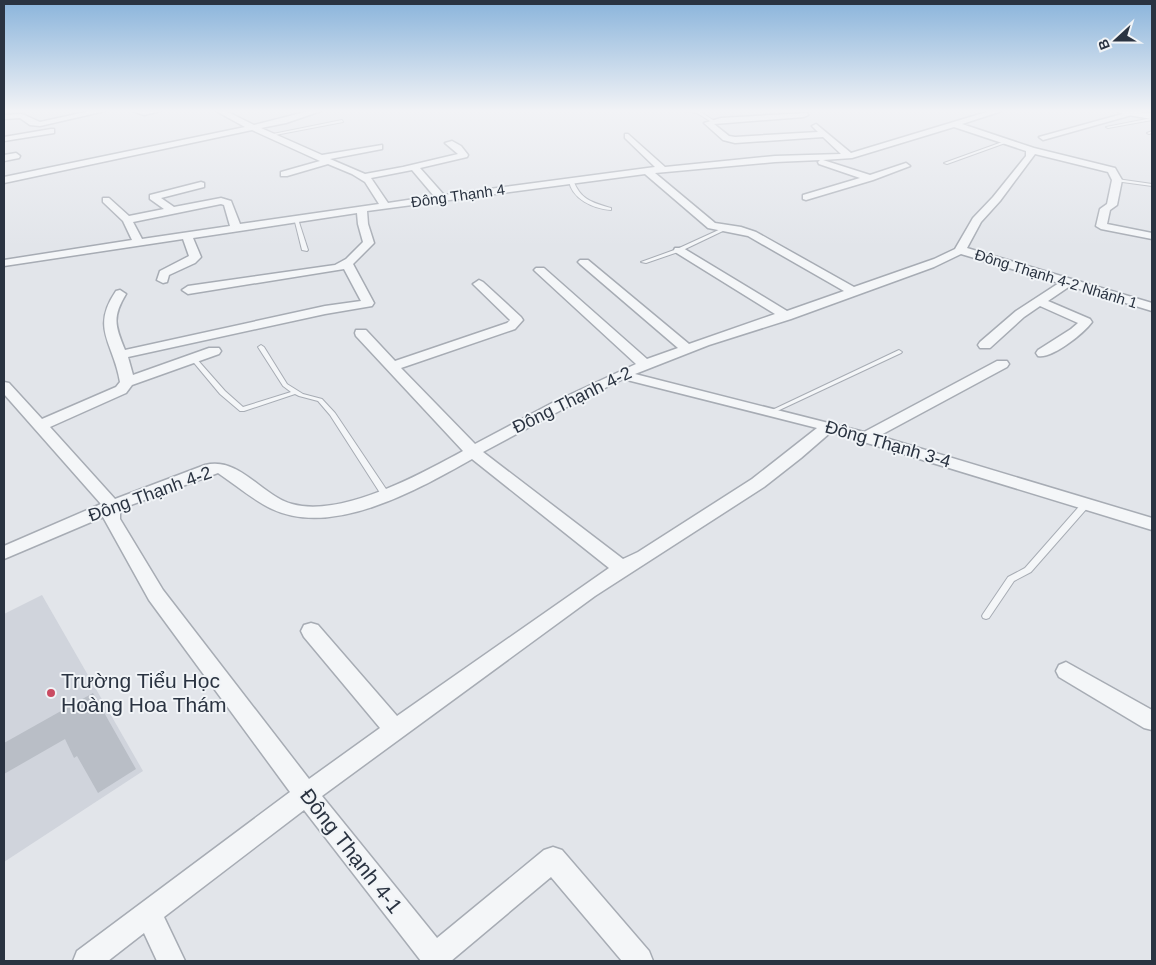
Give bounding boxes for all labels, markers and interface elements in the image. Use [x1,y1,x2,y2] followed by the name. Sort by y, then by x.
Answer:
[1091,15,1141,65] north arrow
[1095,37,1113,52] text: B
[410,180,506,211] street label: Đông Thạnh 4
[973,246,1139,311] street label: Đông Thạnh 4-2 Nhánh 1
[509,363,635,437] street label: Đông Thạnh 4-2
[823,417,953,471] street label: Đông Thạnh 3-4
[86,462,214,526] street label: Đông Thạnh 4-2
[61,669,226,716] place label: Trường Tiểu Học Hoàng Hoa Thám
[45,687,57,699] marker: Trường Tiểu Học Hoàng Hoa Thám
[296,784,407,917] street label: Đông Thạnh 4-1

